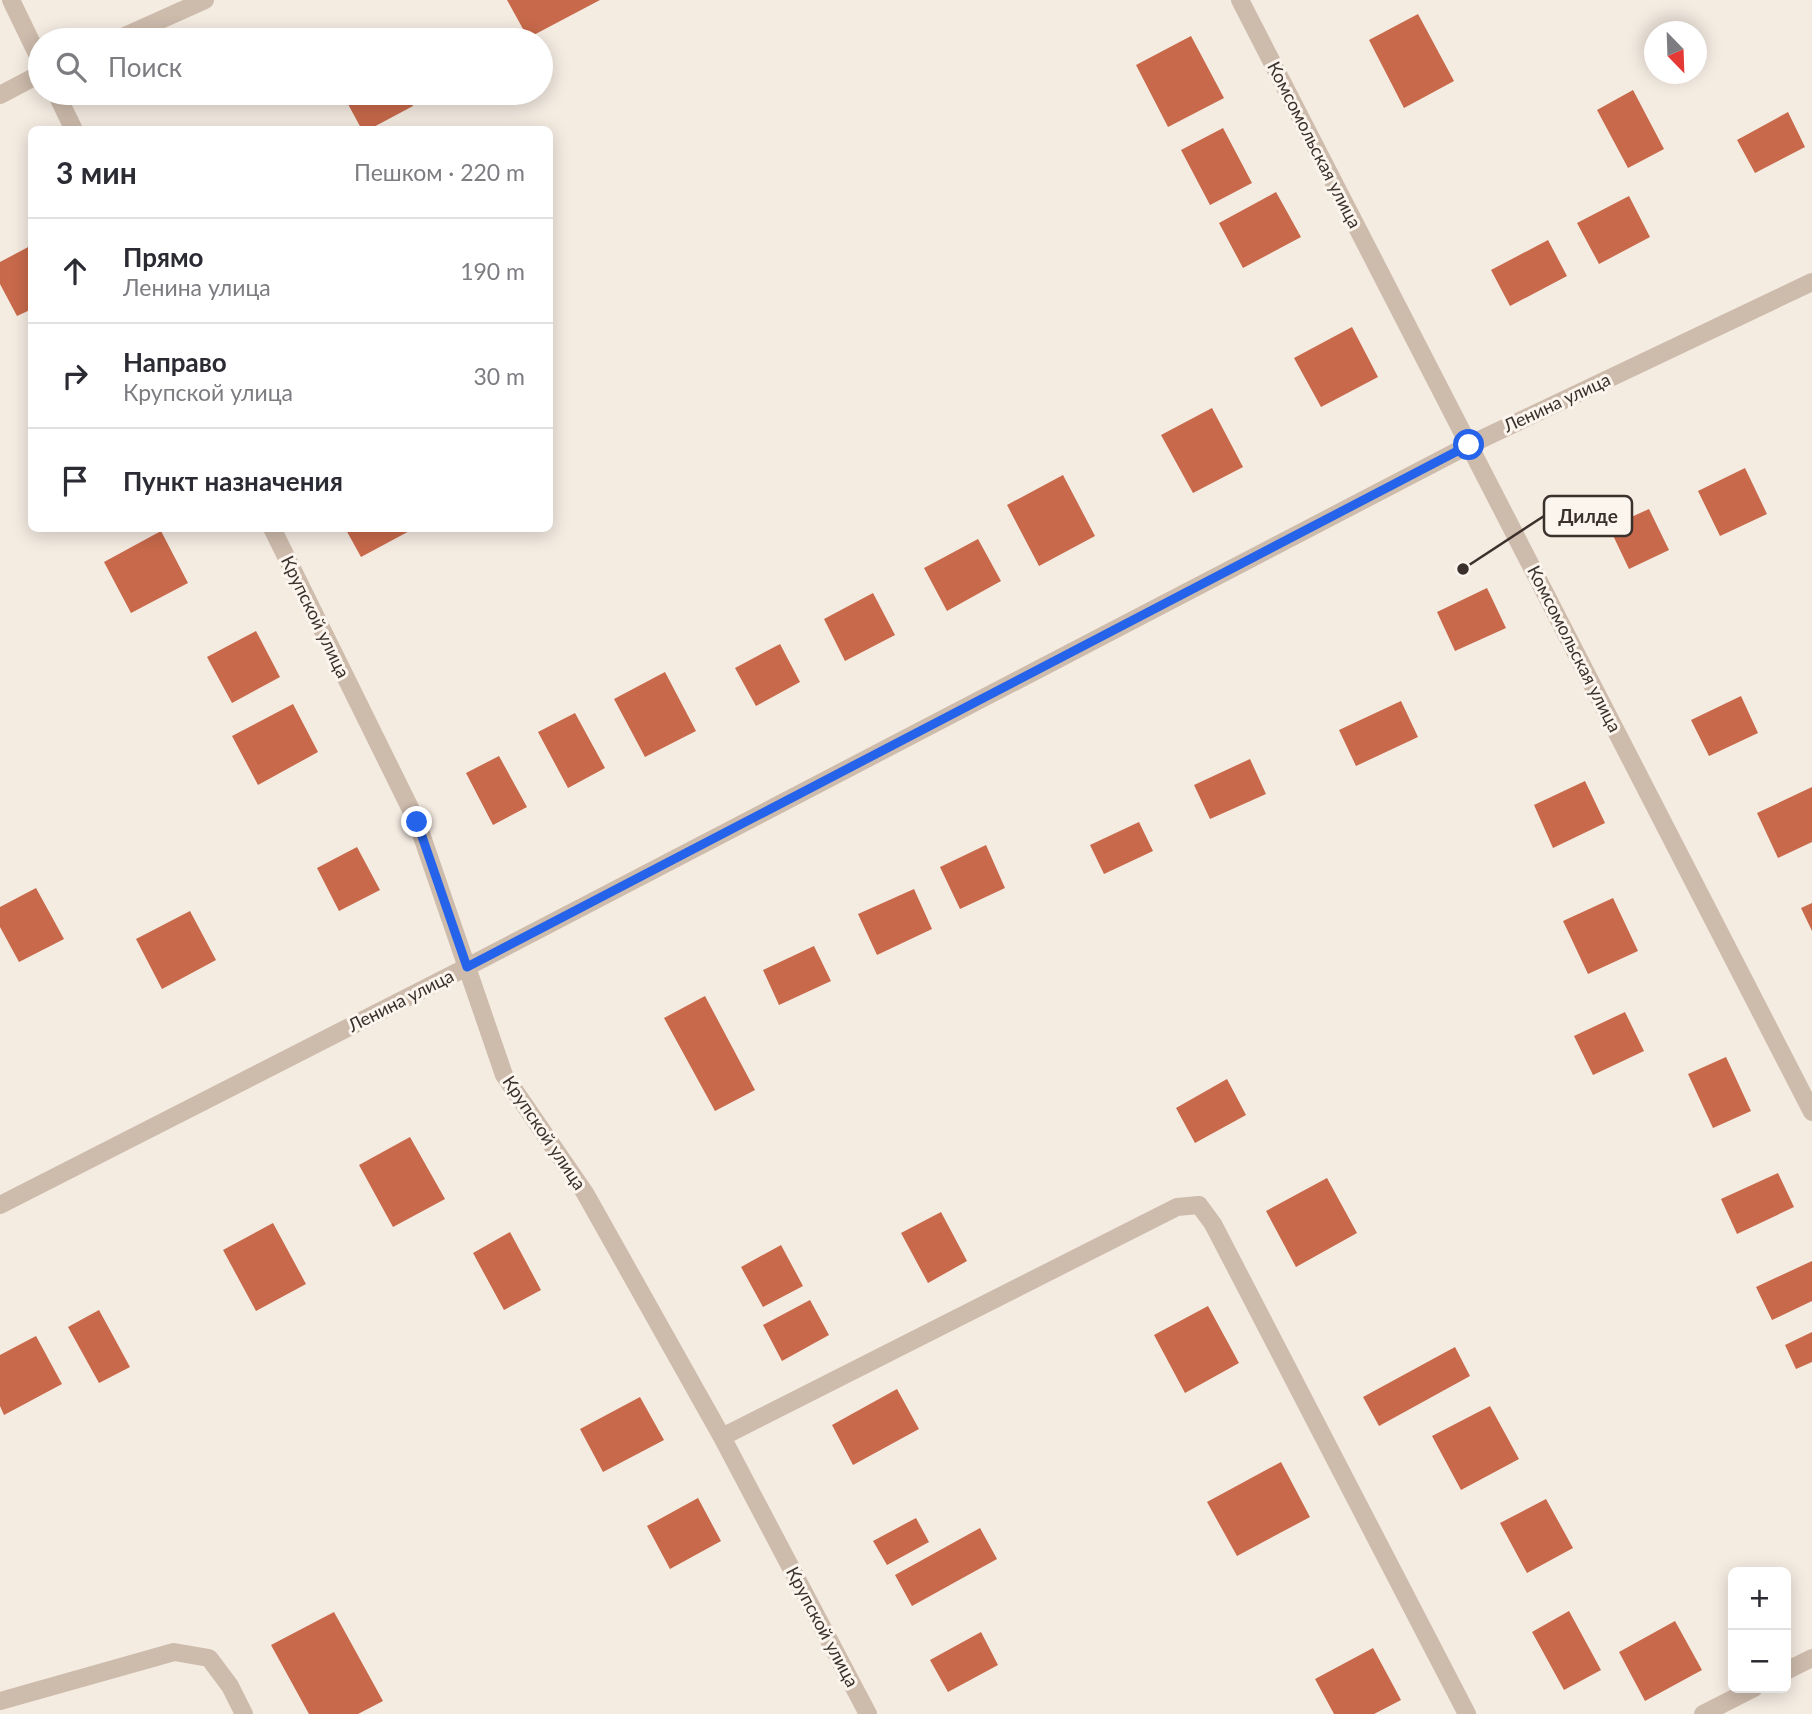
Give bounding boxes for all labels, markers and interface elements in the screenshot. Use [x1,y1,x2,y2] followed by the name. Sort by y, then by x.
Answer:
[1644,21,1707,84] north arrow
[28,28,553,105] search box
[52,48,90,86] icon: search
[108,51,182,83] text: Поиск
[1263,57,1367,232] street label: Комсомольская улица
[56,154,137,190] text: 3 мин
[354,158,525,186] text: Пешком · 220 m
[123,241,204,273] text: Прямо
[56,252,94,290] icon: ahead
[460,257,525,285] text: 190 m
[123,273,271,301] text: Ленина улица
[123,346,227,378] text: Направо
[56,357,94,395] icon: right
[474,362,525,390] text: 30 m
[1499,368,1614,437] street label: Ленина улица
[123,378,293,406] text: Крупской улица
[1453,429,1484,460] route start
[56,462,94,500] icon: arrive
[123,465,343,497] text: Пункт назначения
[1544,496,1632,536] callout: Дилде
[1558,504,1618,527] text: Дилде
[277,552,355,681] street label: Крупской улица
[1523,561,1627,736] street label: Комсомольская улица
[401,806,432,837] route end
[343,964,457,1037] street label: Ленина улица
[499,1071,591,1194] street label: Крупской улица
[782,1563,864,1690] street label: Крупской улица
[1728,1567,1791,1693] map controls
[1728,1567,1791,1630] button: +
[1728,1630,1791,1693] button: −

